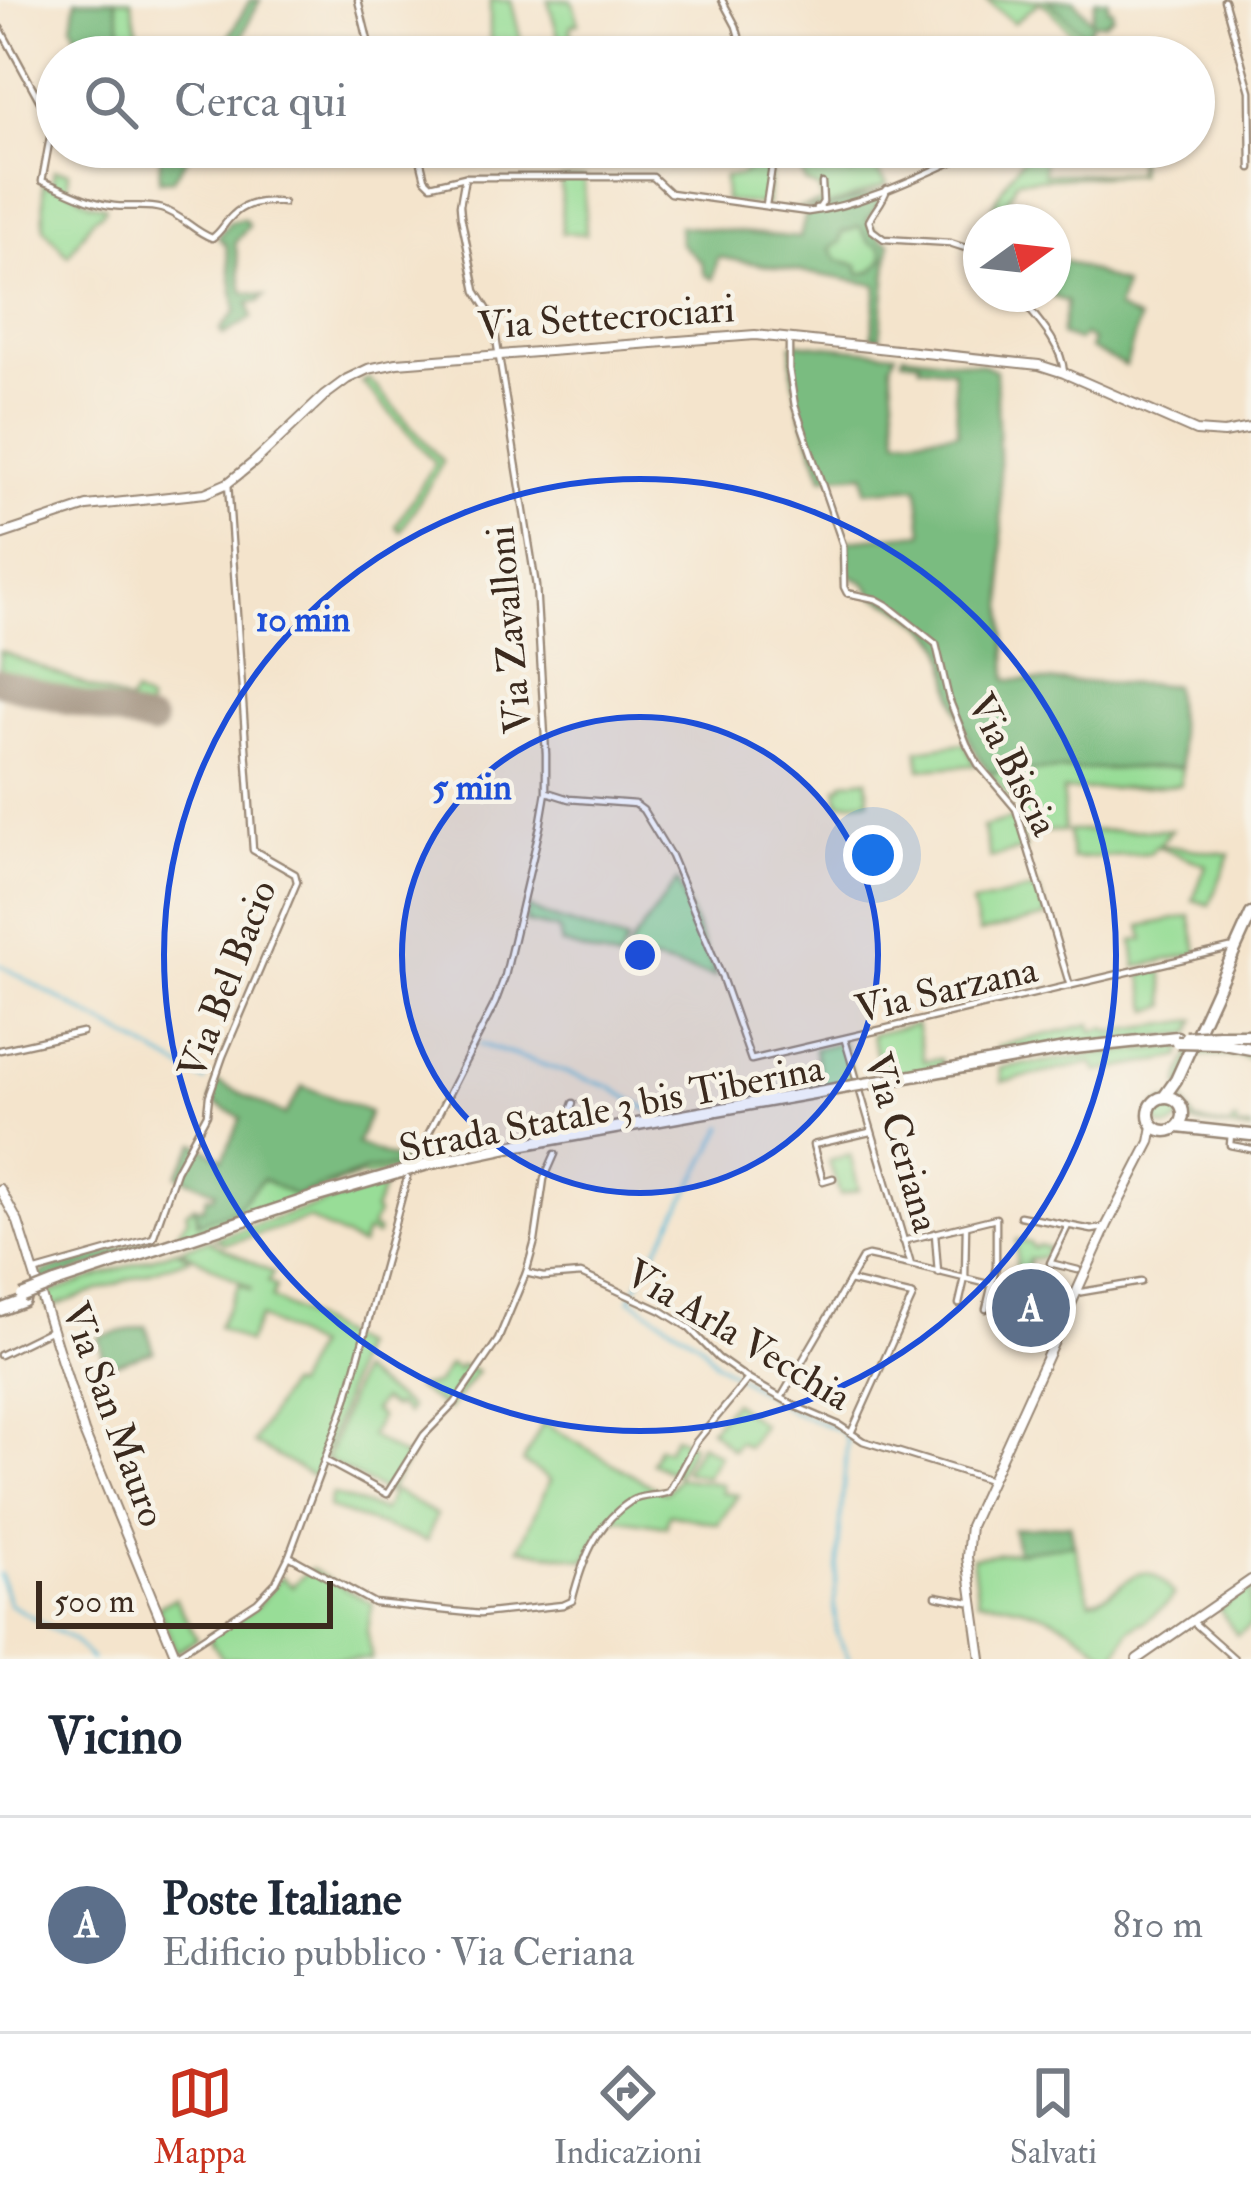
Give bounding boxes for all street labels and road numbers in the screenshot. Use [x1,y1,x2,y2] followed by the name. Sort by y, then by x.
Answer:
[476,284,736,351] street label: Via Settecrociari
[476,524,543,736] street label: Via Zavalloni
[956,685,1070,845] street label: Via Biscia
[167,873,288,1086] street label: Via Bel Bacio
[851,945,1043,1034] street label: Via Sarzana
[395,1043,828,1174] street label: Strada Statale 3 bis Tiberina
[853,1047,951,1239] street label: Via Ceriana
[617,1249,861,1422] street label: Via Arla Vecchia
[50,1296,177,1533] street label: Via San Mauro

